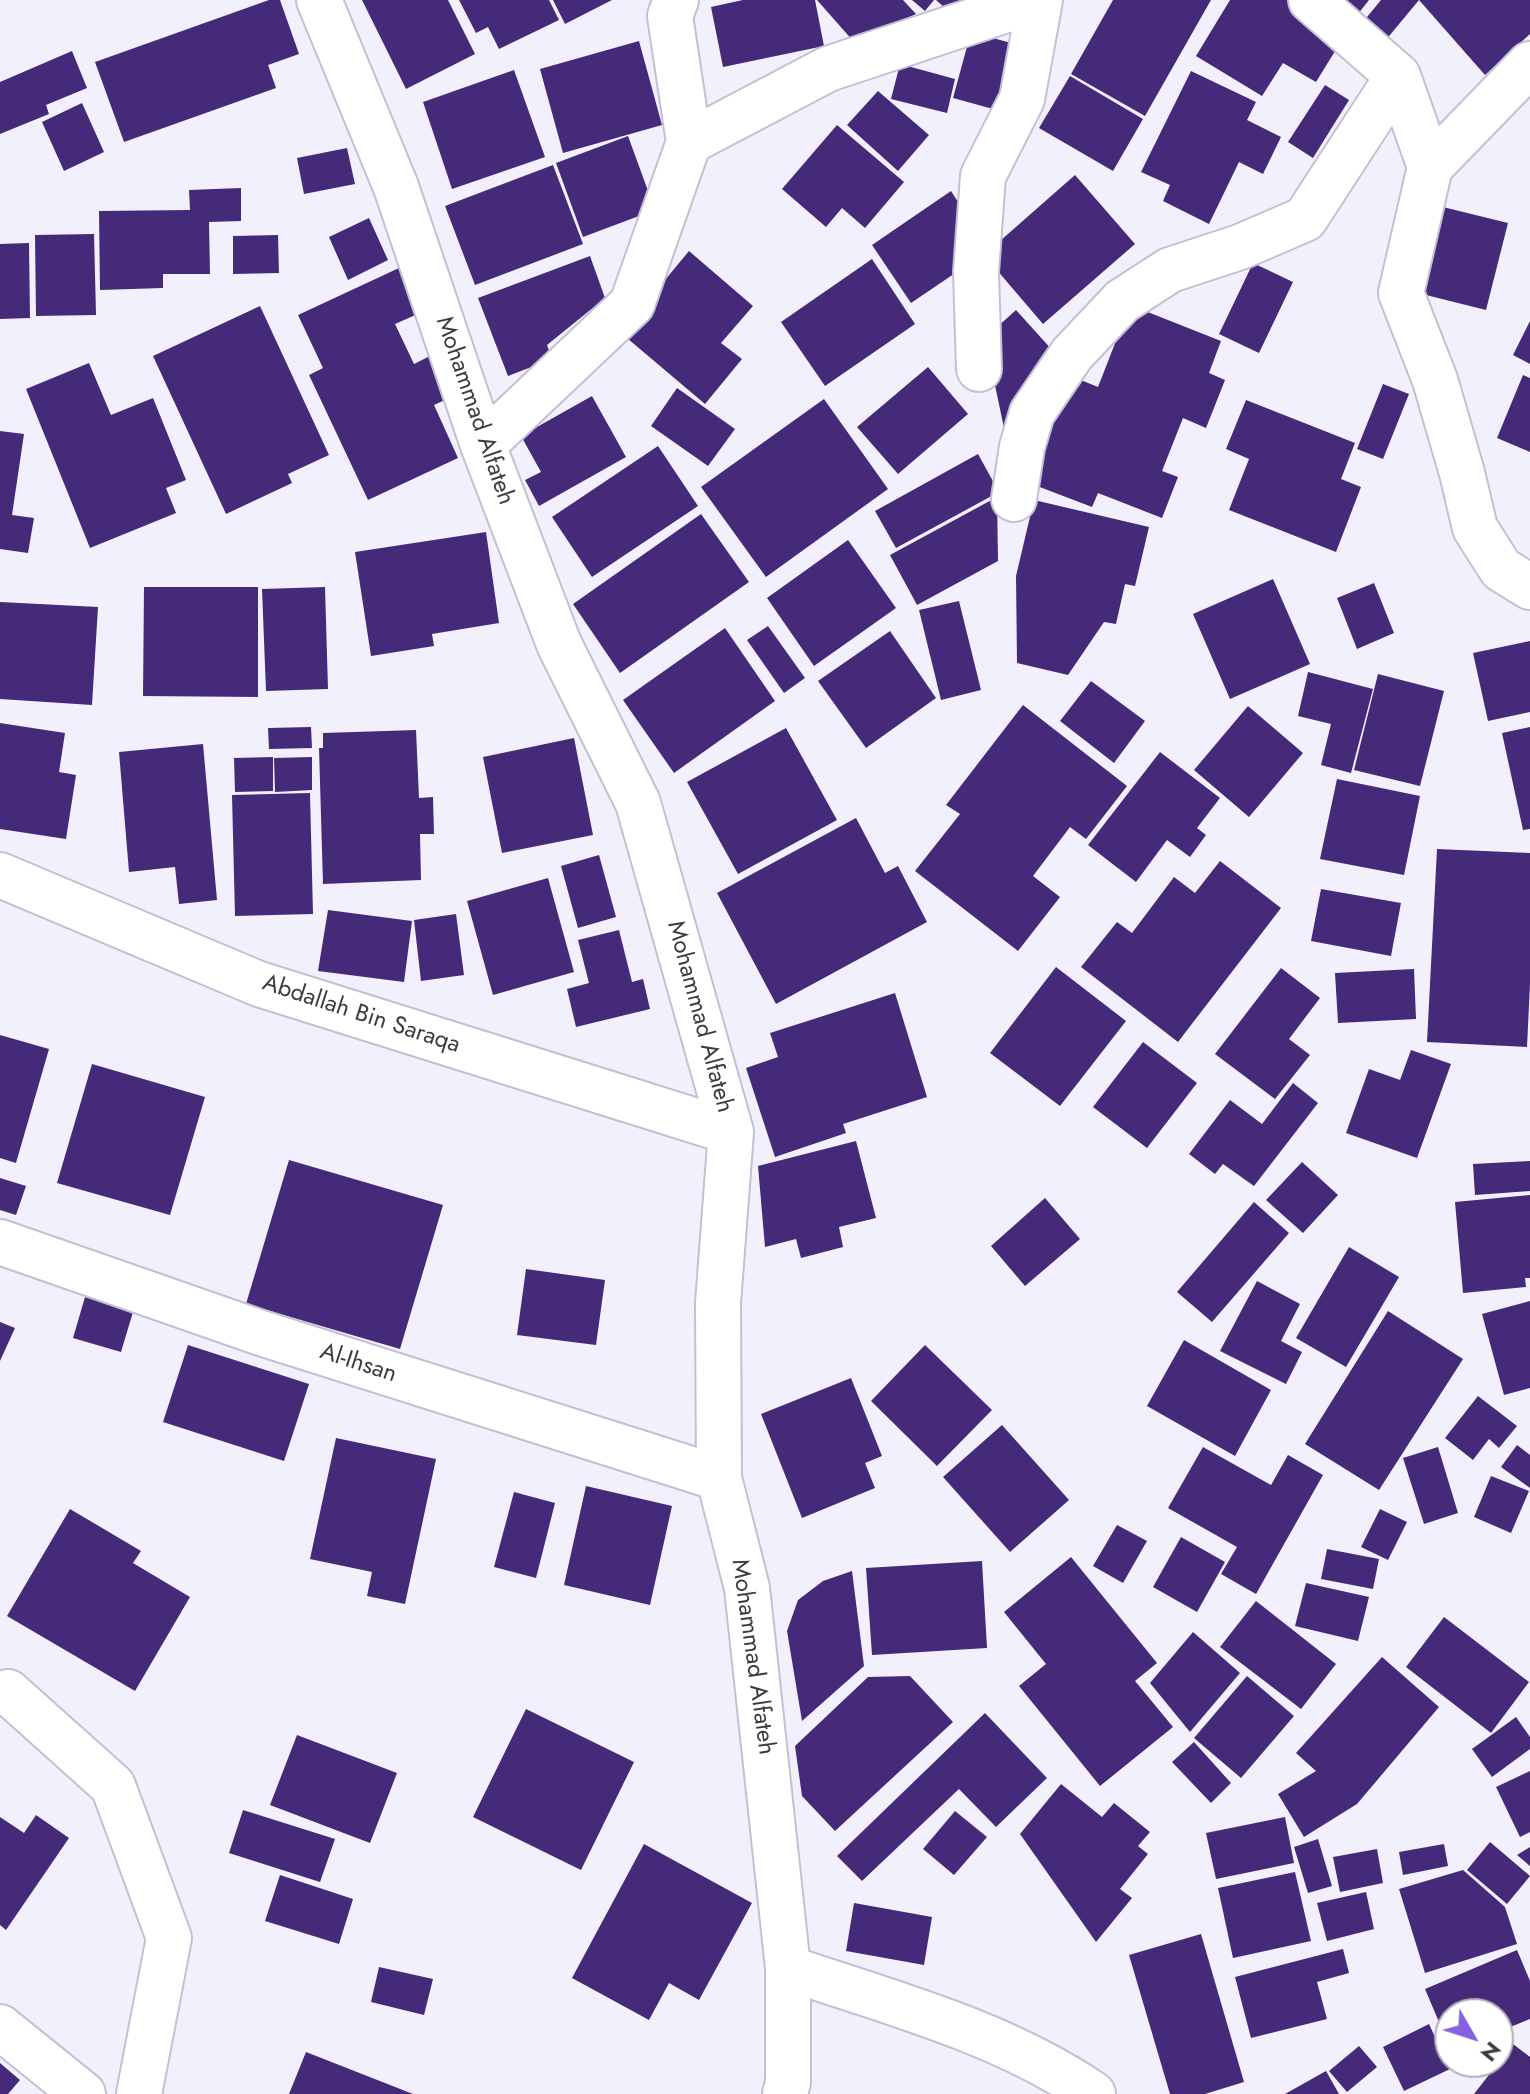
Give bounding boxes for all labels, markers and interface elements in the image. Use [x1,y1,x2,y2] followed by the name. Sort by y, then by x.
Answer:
[428,313,520,509] street label: Mohammad Alfateh
[660,918,738,1116] street label: Mohammad Alfateh
[258,969,464,1061] street label: Abdallah Bin Saraqa
[316,1338,400,1390] street label: Al-Ihsan
[724,1557,780,1757] street label: Mohammad Alfateh
[1434,1998,1514,2078] north arrow
[1473,2035,1509,2069] text: N

